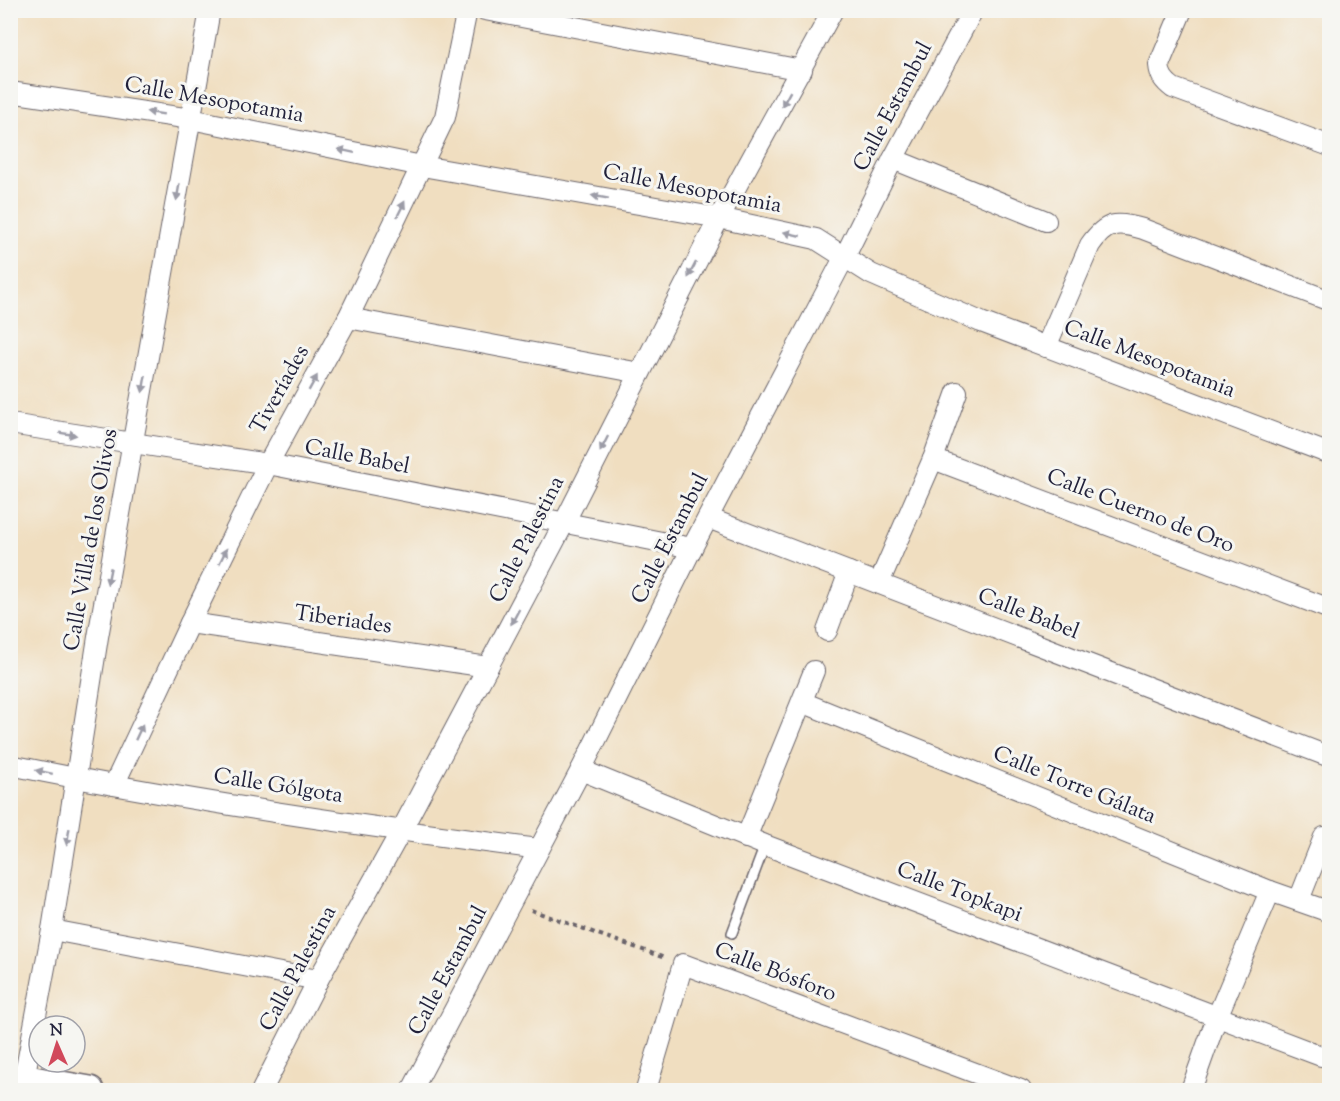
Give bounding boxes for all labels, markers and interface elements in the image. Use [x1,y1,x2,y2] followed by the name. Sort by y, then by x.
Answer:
[846,36,942,178] street label: Calle Estambul
[122,69,306,133] street label: Calle Mesopotamia
[780,91,791,107] one-way arrow
[145,109,164,118] one-way arrow
[337,145,356,155] one-way arrow
[600,157,784,223] street label: Calle Mesopotamia
[173,183,182,202] one-way arrow
[591,192,610,201] one-way arrow
[396,201,405,218] one-way arrow
[782,229,801,238] one-way arrow
[687,262,697,279] one-way arrow
[1059,313,1239,407] street label: Calle Mesopotamia
[243,340,319,440] street label: Tiveríades
[308,374,318,391] one-way arrow
[139,375,148,394] one-way arrow
[57,426,127,654] street label: Calle Villa de los Olivos
[59,430,78,439] one-way arrow
[302,432,412,484] street label: Calle Babel
[599,436,609,453] one-way arrow
[1041,461,1239,563] street label: Calle Cuerno de Oro
[624,468,718,610] street label: Calle Estambul
[482,471,574,609] street label: Calle Palestina
[218,547,228,564] one-way arrow
[104,567,113,586] one-way arrow
[972,581,1084,649] street label: Calle Babel
[292,598,394,644] street label: Tiberiades
[510,609,519,626] one-way arrow
[135,724,144,741] one-way arrow
[988,739,1160,833] street label: Calle Torre Gálata
[211,761,345,813] street label: Calle Gólgota
[34,767,53,776] one-way arrow
[63,827,72,846] one-way arrow
[891,854,1027,932] street label: Calle Topkapi
[252,900,346,1038] street label: Calle Palestina
[401,900,497,1042] street label: Calle Estambul
[709,935,841,1011] street label: Calle Bósforo
[27,1014,87,1074] north arrow
[49,1020,64,1043] text: N

